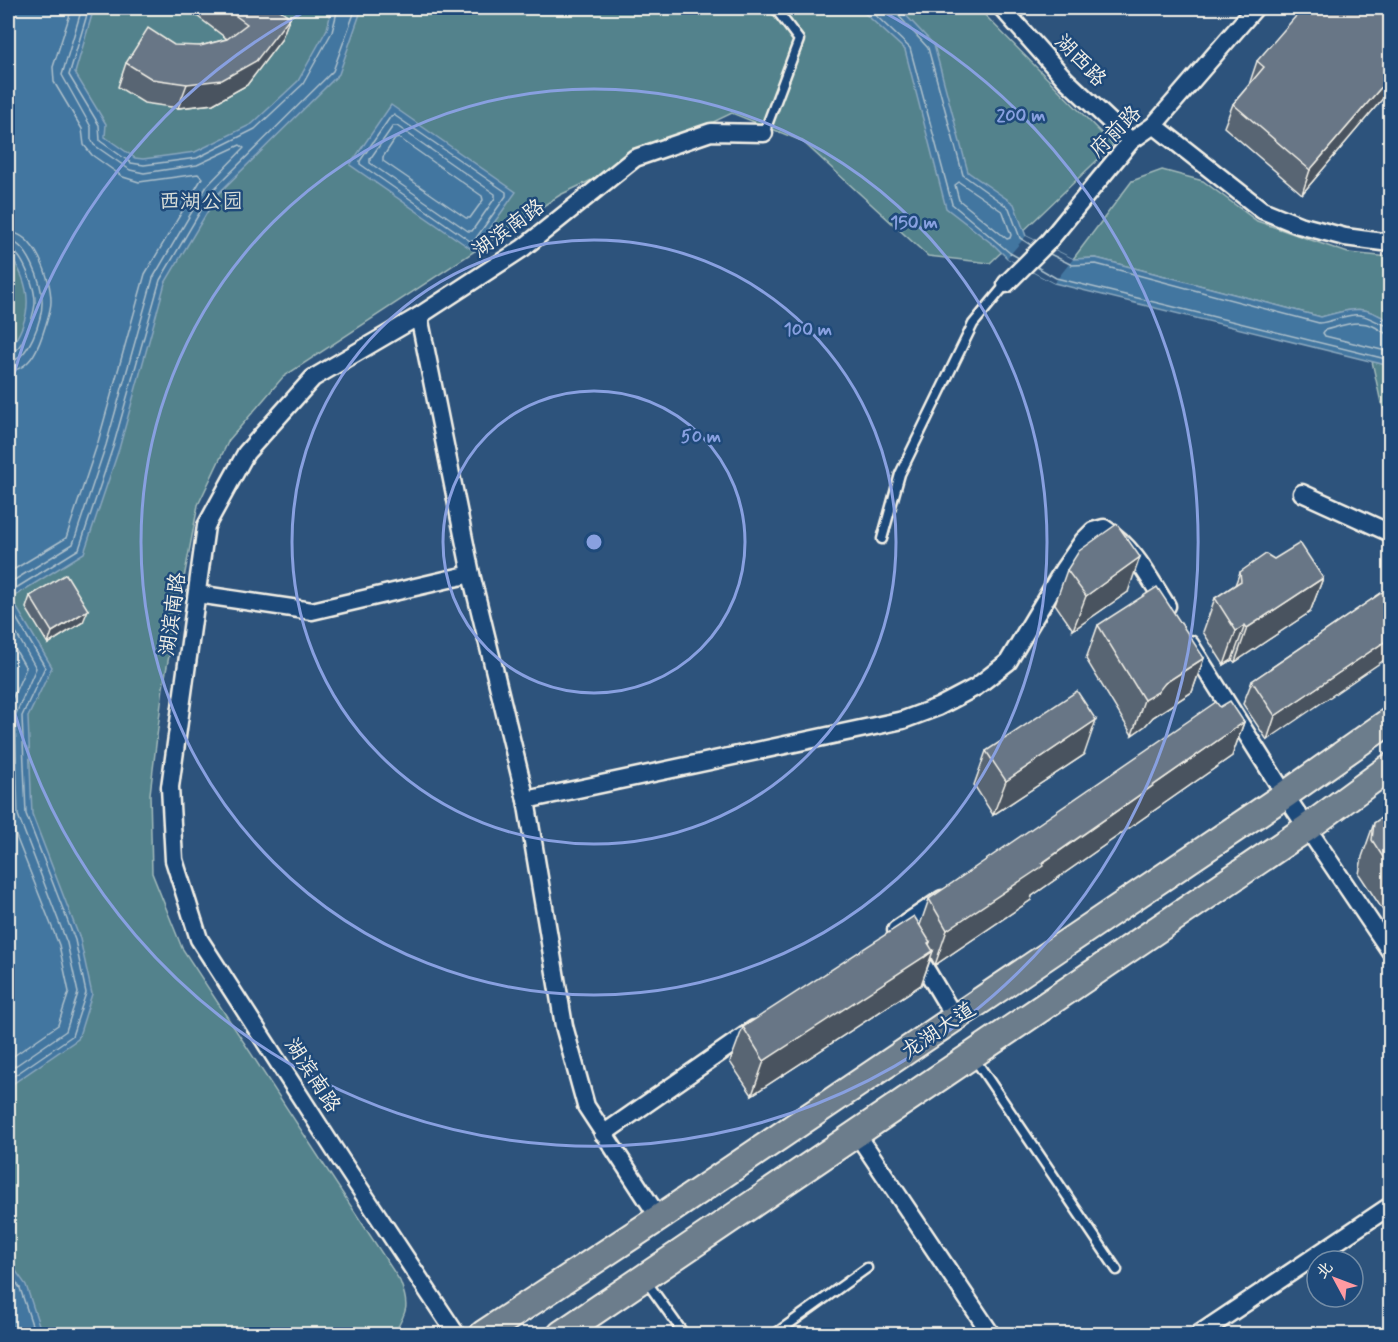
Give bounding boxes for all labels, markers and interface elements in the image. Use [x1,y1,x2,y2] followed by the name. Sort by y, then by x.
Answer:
[1048,28,1112,93] street label: 湖西路
[1084,100,1148,164] street label: 府前路
[996,104,1046,128] text: 200 m
[159,188,243,216] park label: 西湖公园
[466,193,551,265] street label: 湖滨南路
[890,211,938,235] text: 150 m
[784,318,832,342] text: 100 m
[681,425,721,449] text: 50 m
[584,532,604,552] centre of rings
[153,571,193,658] street label: 湖滨南路
[896,996,981,1066] street label: 龙湖大道
[278,1033,347,1118] street label: 湖滨南路
[1305,1249,1365,1309] north arrow
[1312,1257,1338,1283] text: 北

